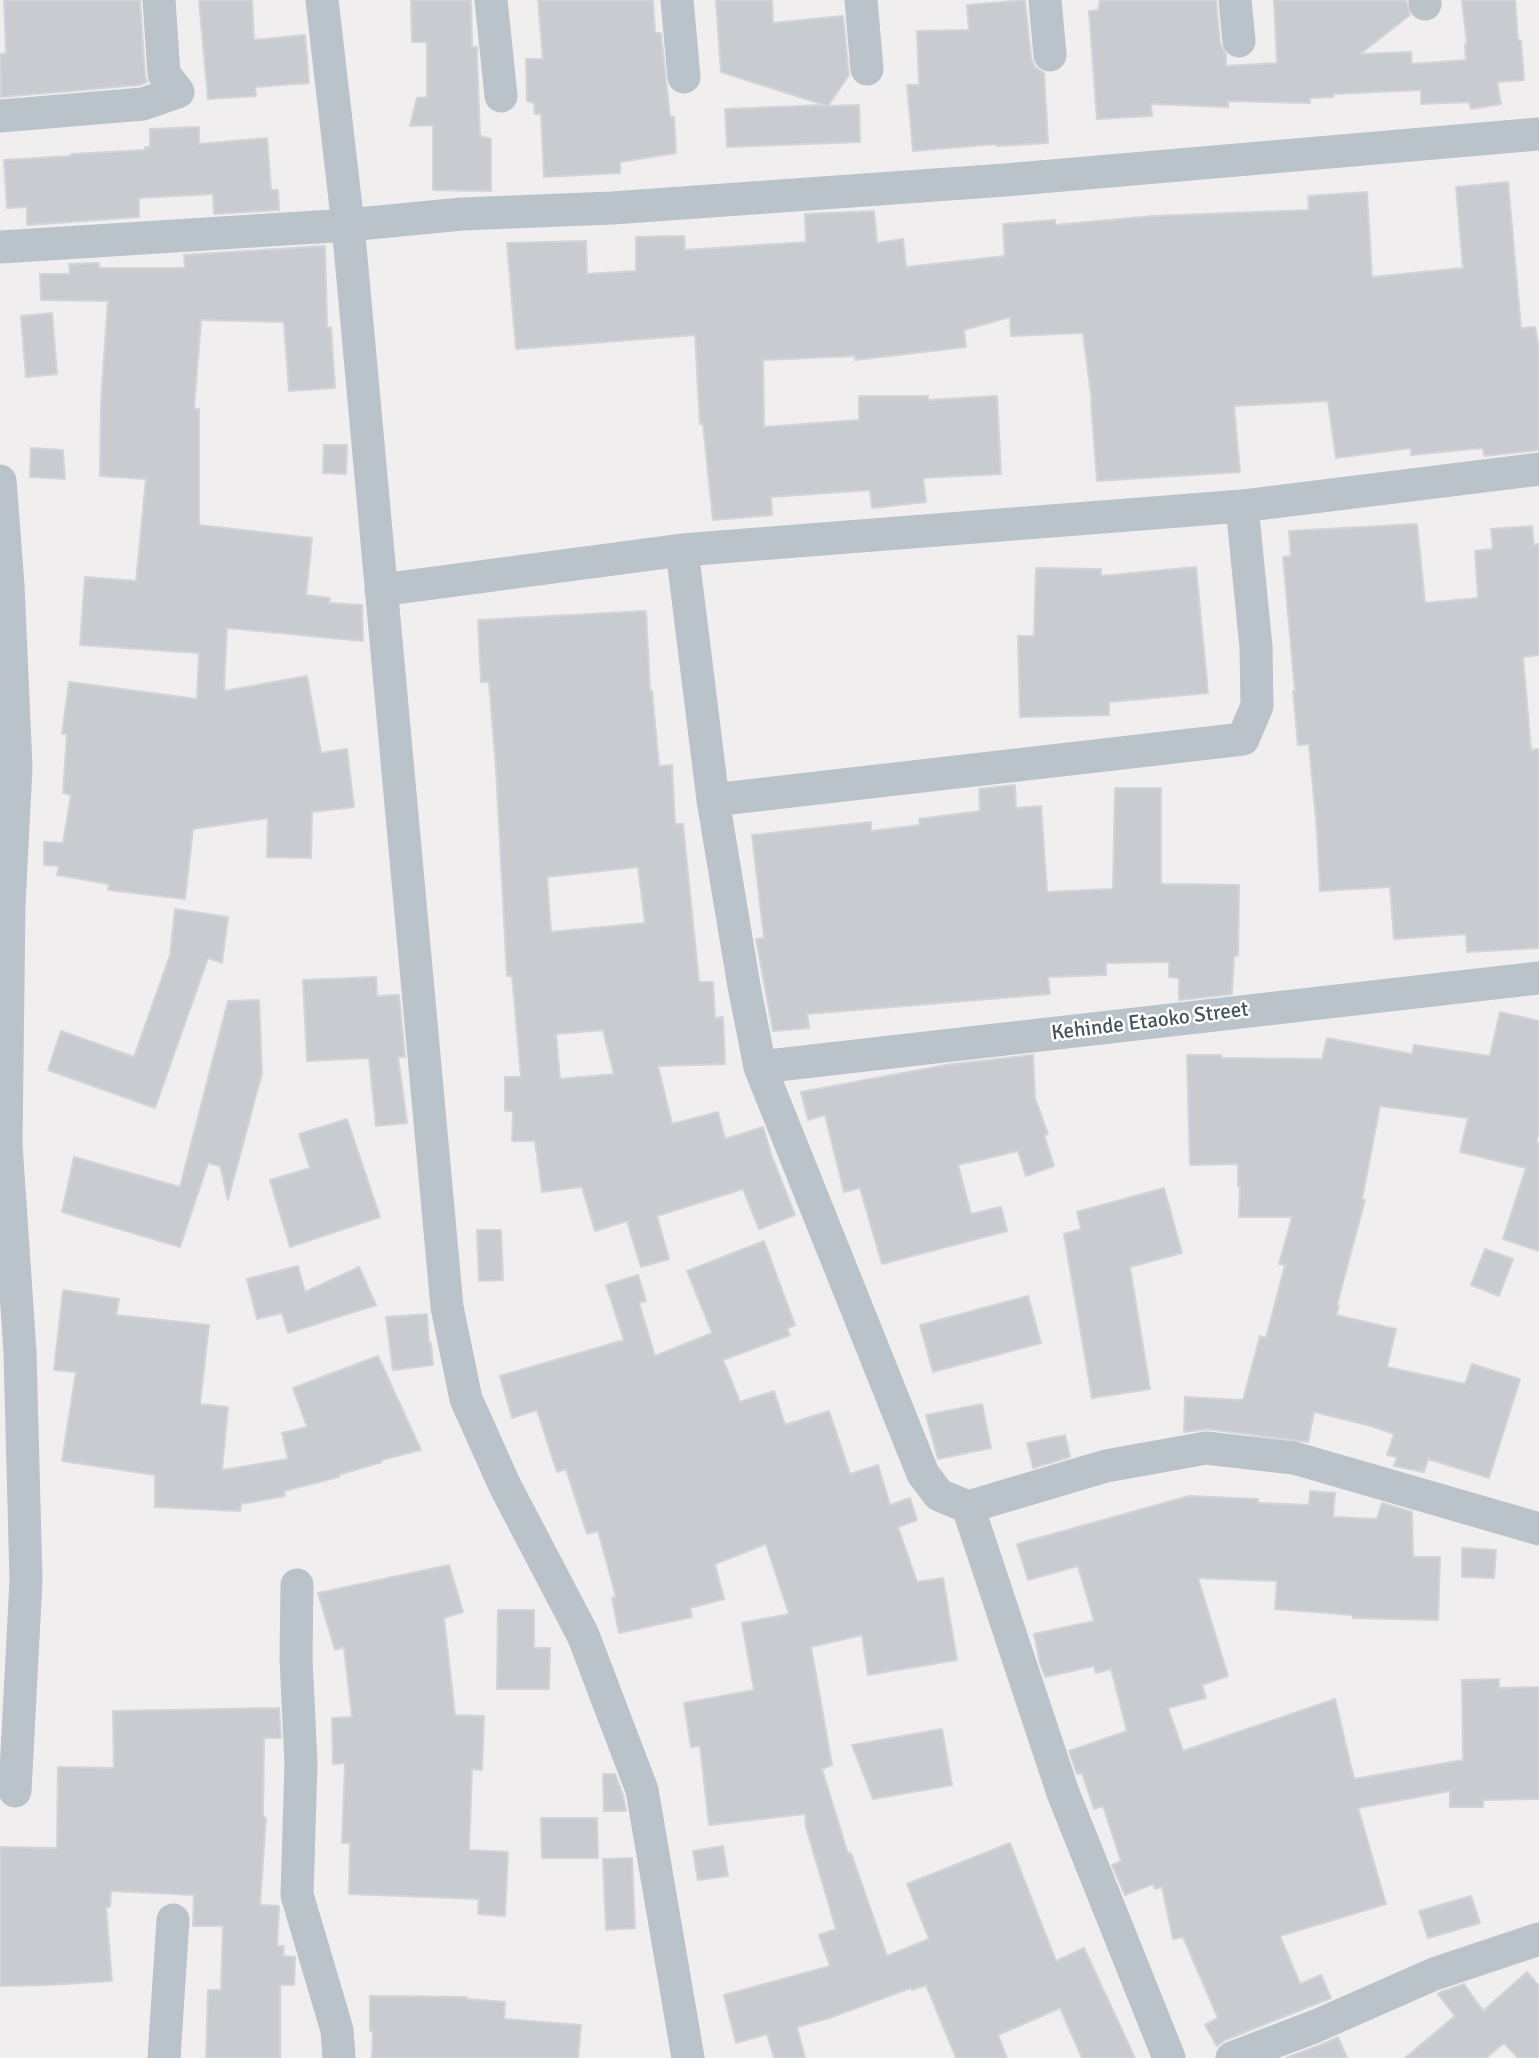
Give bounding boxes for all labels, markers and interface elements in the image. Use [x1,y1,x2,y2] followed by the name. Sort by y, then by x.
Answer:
[1050,997,1250,1047] street label: Kehinde Etaoko Street

